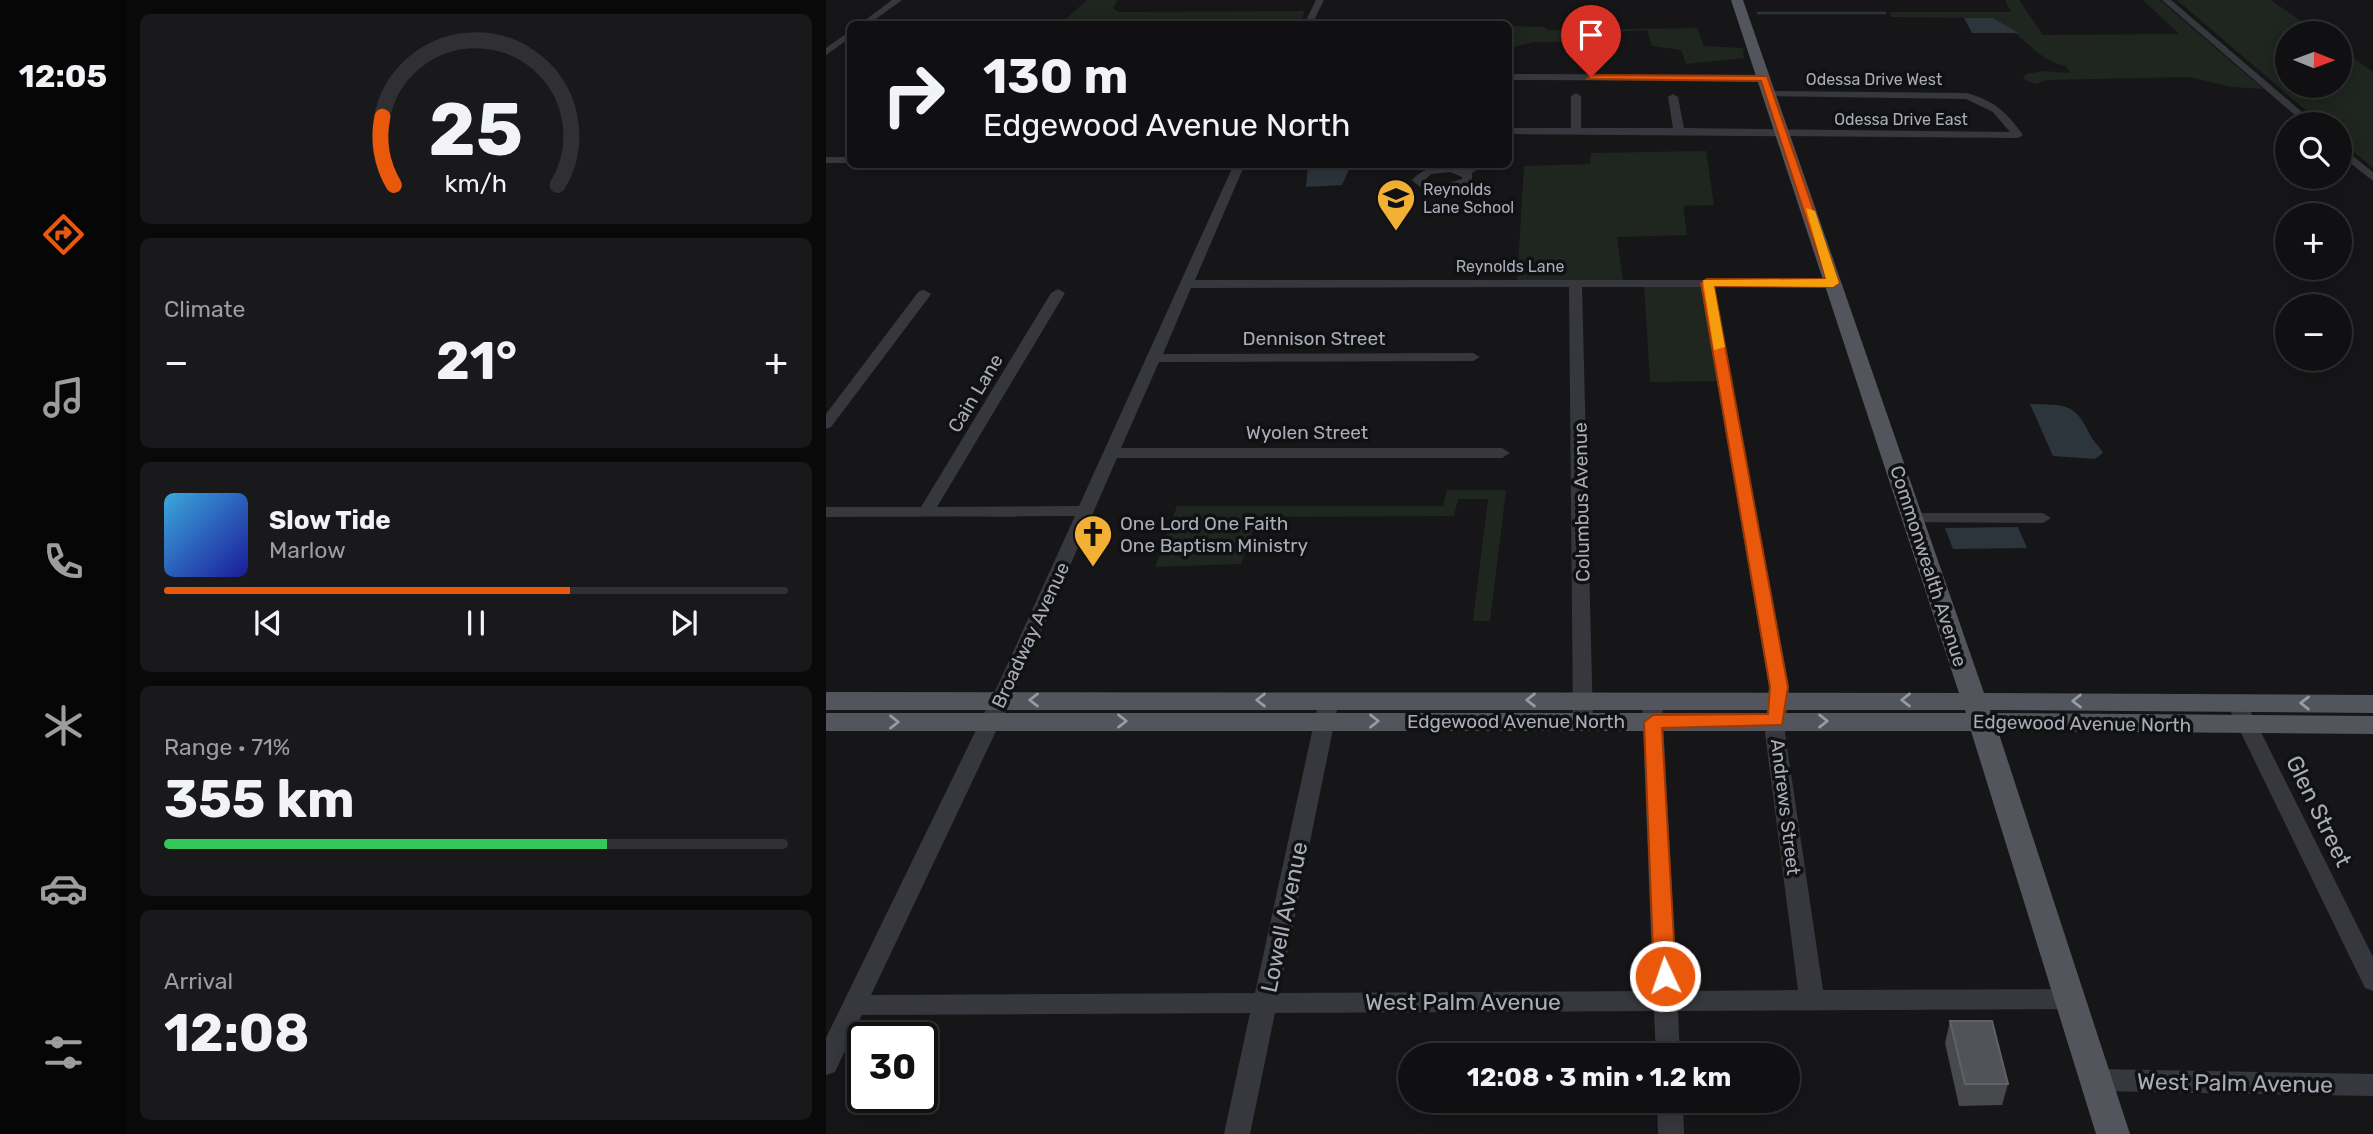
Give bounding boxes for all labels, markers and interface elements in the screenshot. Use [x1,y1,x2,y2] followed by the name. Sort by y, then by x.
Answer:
[1561,5,1621,77] pin
[1572,16,1610,54] icon: arrive
[2275,21,2352,98] north arrow
[2275,21,2352,371] map controls
[983,47,1128,105] text: 130 m
[868,49,959,140] icon: right
[19,57,107,95] text: 12:05
[1806,70,1942,89] street label: Odessa Drive West
[429,87,523,173] text: 25
[983,106,1351,144] text: Edgewood Avenue North
[1834,110,1968,129] street label: Odessa Drive East
[2275,112,2352,189] button: search
[445,169,507,198] text: km/h
[1375,177,1417,232] school or university icon: Reynolds Lane School
[1423,180,1514,217] place label: Reynolds Lane School
[2275,203,2352,280] button: +
[39,210,88,259] icon: directions
[1456,257,1564,276] street label: Reynolds Lane
[2275,294,2352,371] button: −
[164,295,245,323] text: Climate
[1242,327,1386,350] street label: Dennison Street
[436,330,517,392] text: 21°
[164,339,189,385] text: −
[764,339,788,385] text: +
[943,350,1008,437] street label: Cain Lane
[39,373,88,422] icon: music
[1246,421,1369,444] street label: Wyolen Street
[1569,422,1594,582] street label: Columbus Avenue
[1885,463,1972,670] street label: Commonwealth Avenue
[269,505,391,536] text: Slow Tide
[1120,512,1308,557] place label: One Lord One Faith One Baptism Ministry
[1072,513,1114,568] church icon: One Lord One Faith One Baptism Ministry
[269,536,346,564] text: Marlow
[39,537,88,586] icon: phone
[987,559,1074,712] street label: Broadway Avenue
[249,604,287,642] icon: previous
[457,604,495,642] icon: pause
[665,604,703,642] icon: next
[1028,692,1038,708] one-way arrow
[1255,692,1266,708] one-way arrow
[1525,692,1536,708] one-way arrow
[1900,693,1911,708] one-way arrow
[2072,693,2082,709] one-way arrow
[2299,695,2310,711] one-way arrow
[39,701,88,750] icon: climate
[1407,710,1625,733] street label: Edgewood Avenue North
[1973,710,2191,737] street label: Edgewood Avenue North
[1117,713,1127,729] one-way arrow
[1369,713,1379,729] one-way arrow
[1818,713,1829,728] one-way arrow
[889,714,900,730] one-way arrow
[164,733,290,761] text: Range · 71%
[1766,738,1805,877] street label: Andrews Street
[2280,751,2358,871] street label: Glen Street
[164,768,355,830] text: 355 km
[1254,839,1314,995] street label: Lowell Avenue
[39,864,88,913] icon: car
[1628,939,1702,1013] position arrow
[164,967,233,995] text: Arrival
[1365,988,1561,1016] street label: West Palm Avenue
[164,1002,309,1064] text: 12:08
[847,1022,938,1113] speed limit sign: 30
[39,1028,88,1077] icon: filters
[1467,1062,1731,1093] text: 12:08 · 3 min · 1.2 km
[2137,1067,2333,1099] street label: West Palm Avenue

